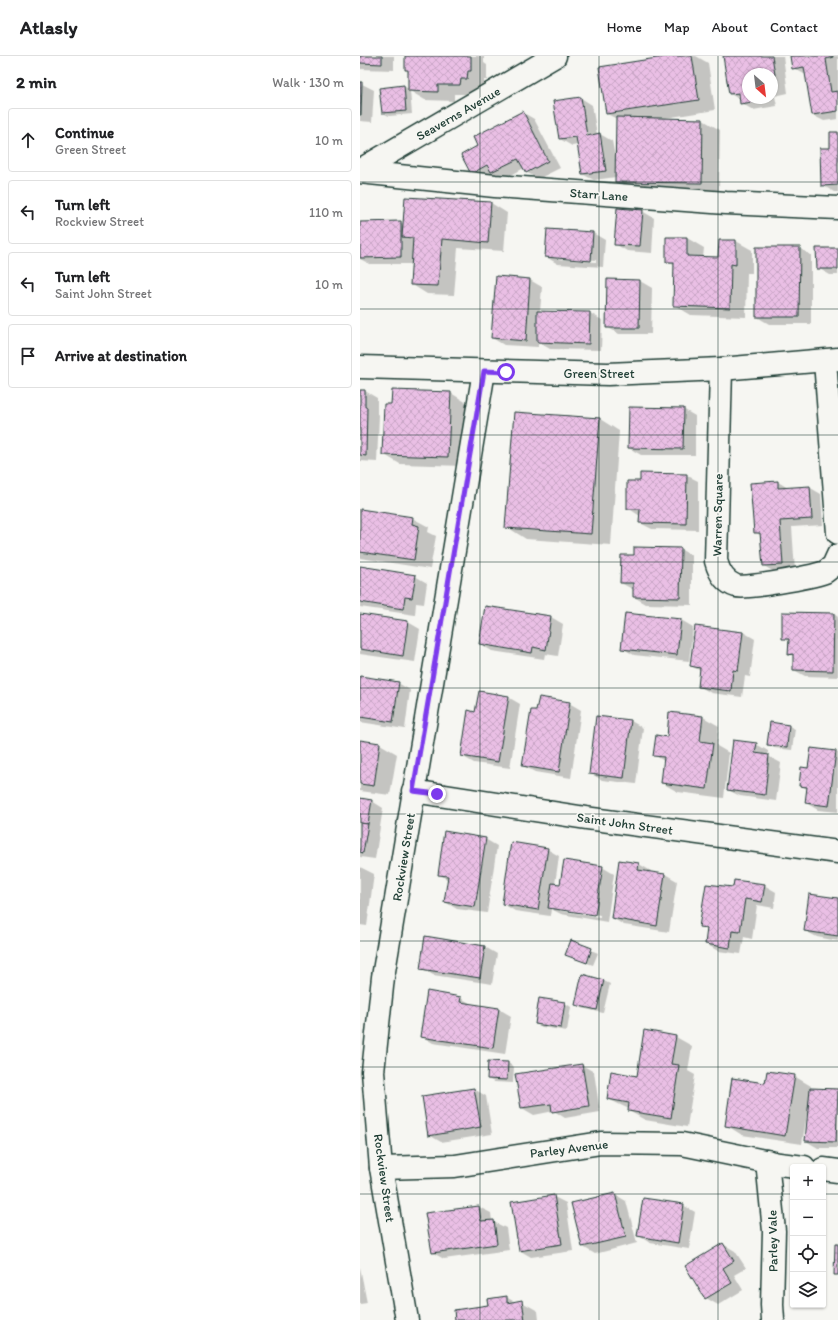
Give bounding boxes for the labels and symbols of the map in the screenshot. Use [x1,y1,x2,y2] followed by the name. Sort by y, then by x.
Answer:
[742,68,778,104] north arrow
[414,83,503,144] street label: Seaverns Avenue
[569,185,629,204] street label: Starr Lane
[497,363,515,381] route start
[563,366,635,381] street label: Green Street
[709,473,726,557] street label: Warren Square
[428,785,446,803] route end
[576,809,674,838] street label: Saint John Street
[389,812,418,902] street label: Rockview Street
[371,1133,398,1223] street label: Rockview Street
[529,1136,609,1161] street label: Parley Avenue
[764,1210,781,1272] street label: Parley Vale

